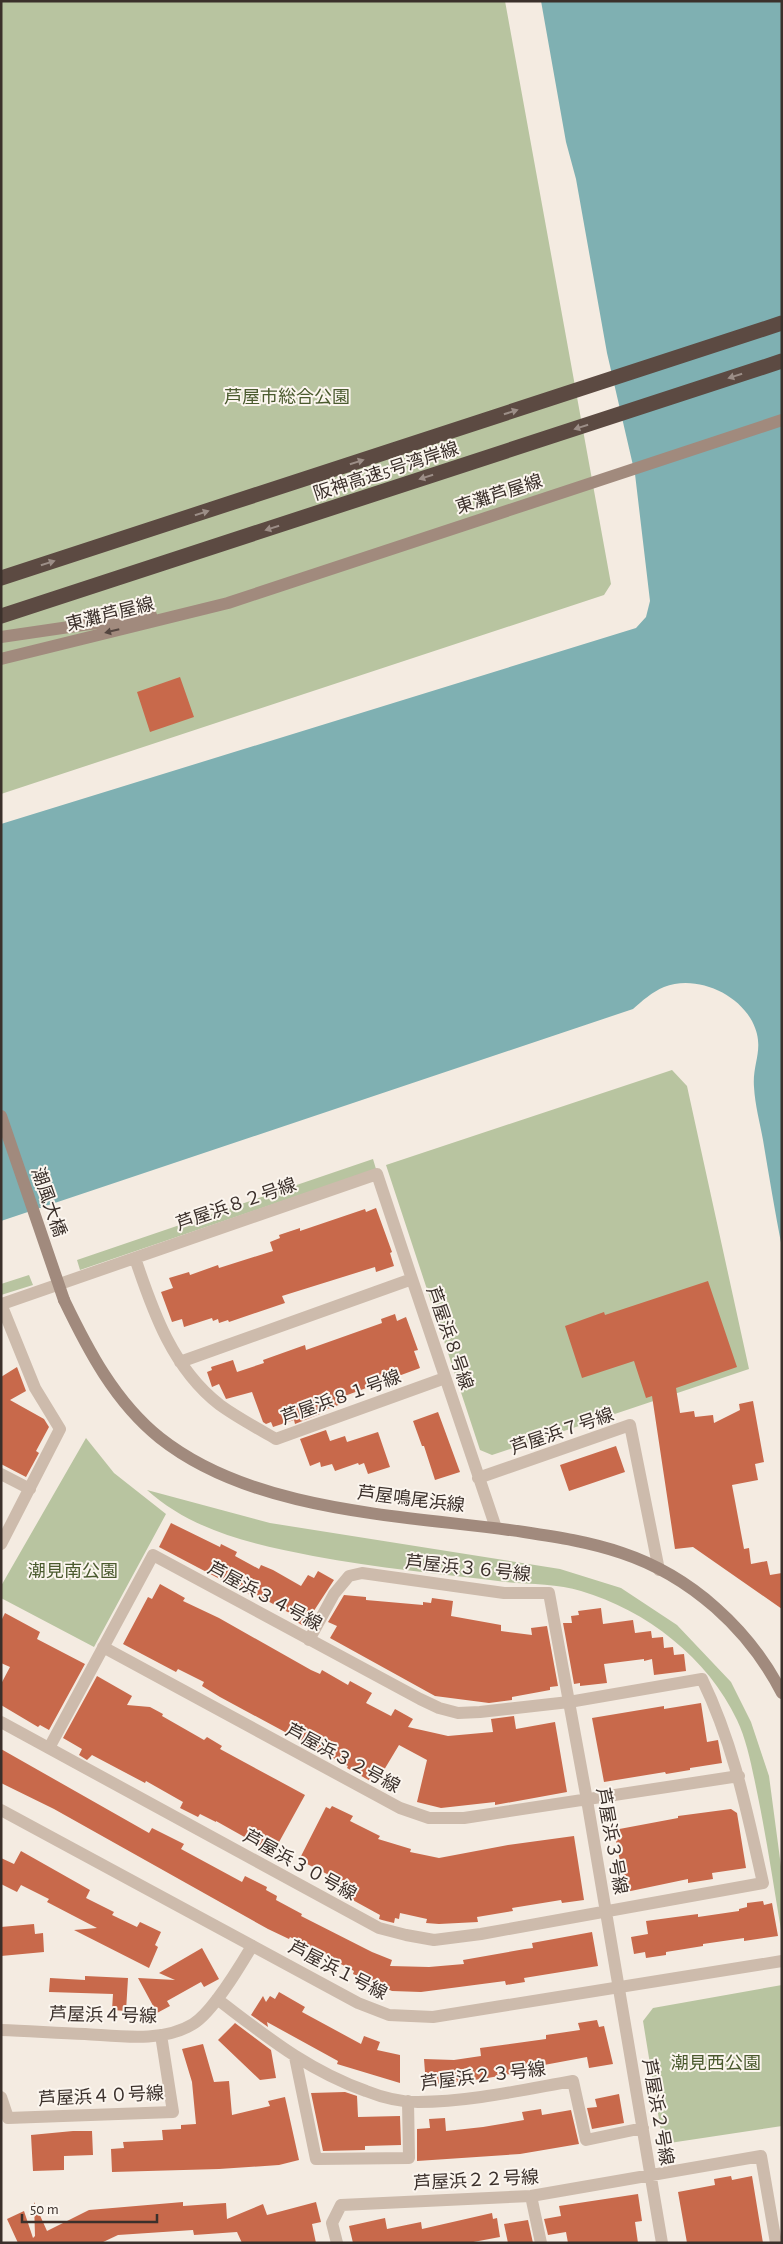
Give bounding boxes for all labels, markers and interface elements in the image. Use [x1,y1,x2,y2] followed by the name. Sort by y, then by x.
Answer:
[728,373,743,381] one-way arrow
[224,387,350,407] park label: 芦屋市総合公園
[504,407,519,415] one-way arrow
[573,423,588,431] one-way arrow
[311,438,461,504] street label: 阪神高速5号湾岸線
[349,458,364,465] one-way arrow
[453,471,545,517] street label: 東灘芦屋線
[419,474,434,482] one-way arrow
[195,508,210,516] one-way arrow
[264,524,279,532] one-way arrow
[40,559,55,566] one-way arrow
[64,593,156,635] street label: 東灘芦屋線
[105,628,120,636] one-way arrow
[28,1165,69,1239] street label: 潮風大橋
[173,1174,299,1234] street label: 芦屋浜８２号線
[423,1284,477,1392] street label: 芦屋浜８号線
[278,1366,404,1428] street label: 芦屋浜８１号線
[508,1404,616,1458] street label: 芦屋浜７号線
[356,1482,466,1516] street label: 芦屋鳴尾浜線
[404,1551,532,1585] street label: 芦屋浜３６号線
[205,1558,325,1634] street label: 芦屋浜３４号線
[28,1562,118,1581] park label: 潮見南公園
[283,1720,403,1796] street label: 芦屋浜３２号線
[593,1786,631,1896] street label: 芦屋浜３号線
[240,1826,360,1904] street label: 芦屋浜３０号線
[285,1937,391,2003] street label: 芦屋浜１号線
[49,2004,157,2026] street label: 芦屋浜４号線
[671,2054,761,2073] park label: 潮見西公園
[639,2057,677,2167] street label: 芦屋浜２号線
[419,2058,547,2094] street label: 芦屋浜２３号線
[38,2083,164,2109] street label: 芦屋浜４０号線
[413,2167,539,2193] street label: 芦屋浜２２号線
[22,2192,158,2224] scale bar
[30,2202,59,2217] text: 50 m

